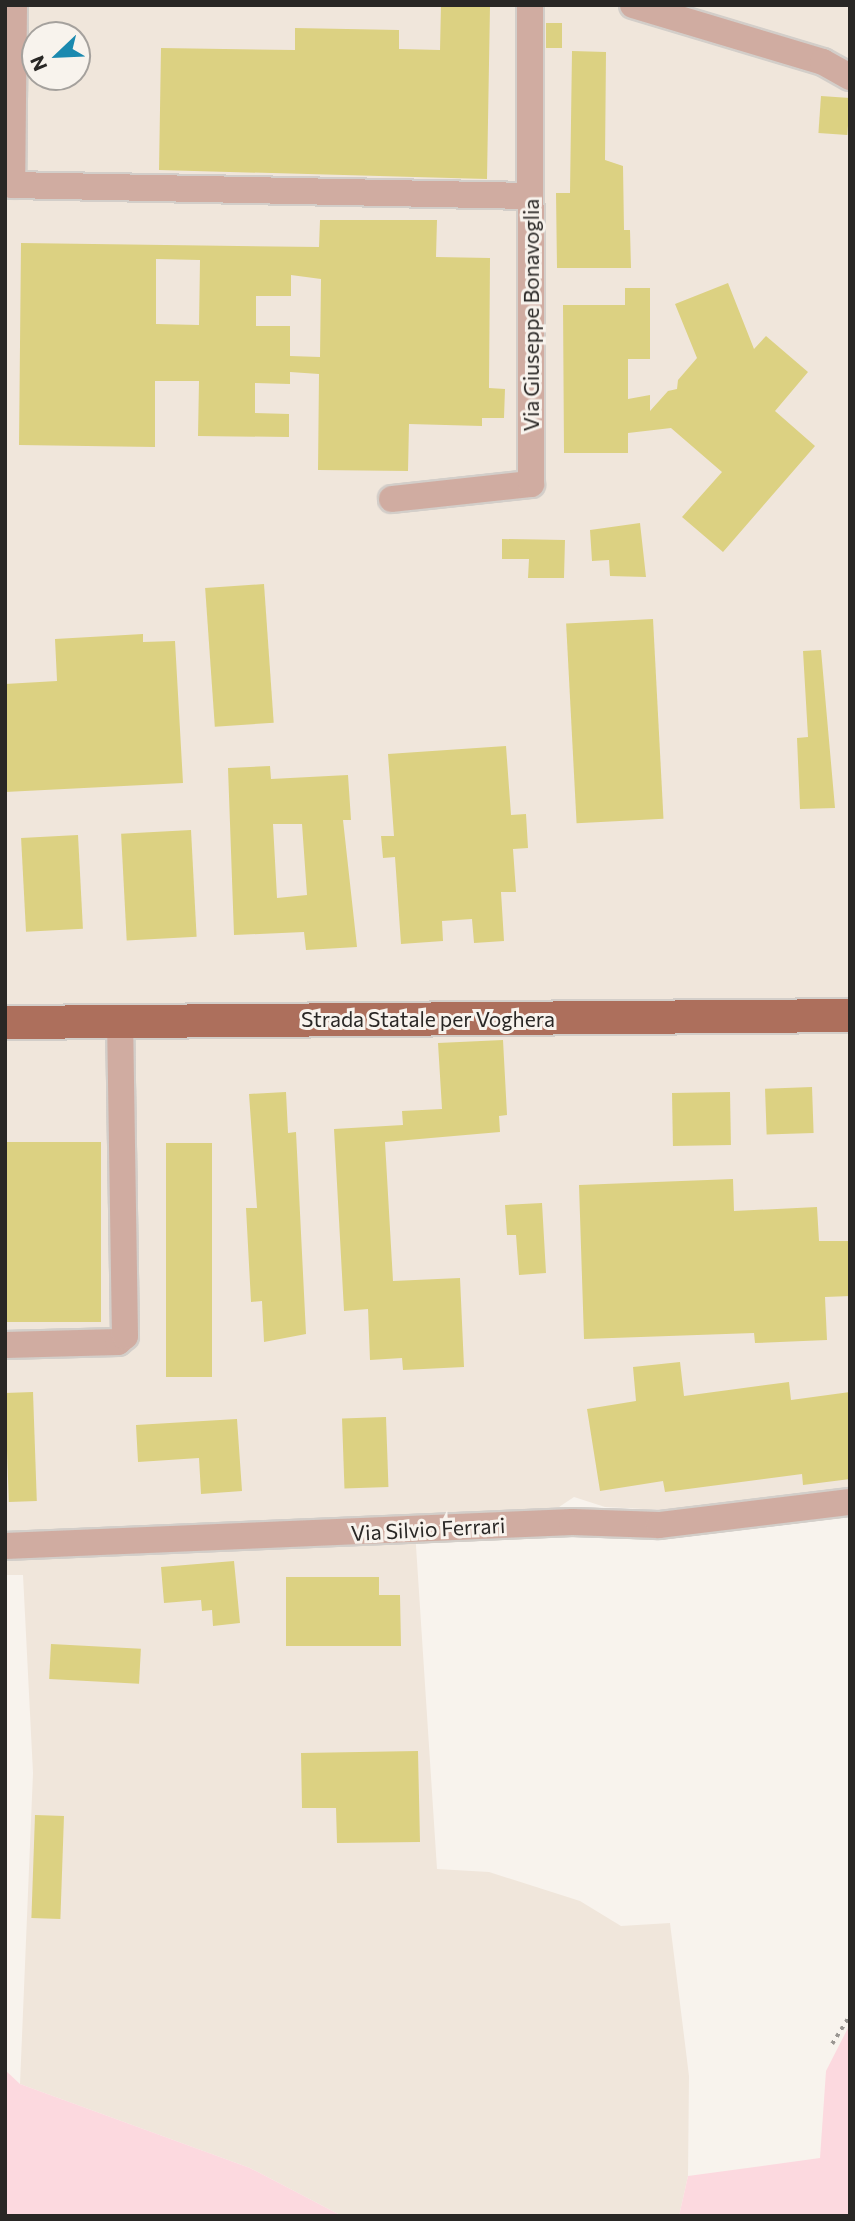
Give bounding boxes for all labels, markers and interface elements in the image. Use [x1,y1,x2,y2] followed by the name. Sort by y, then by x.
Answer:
[21,21,91,91] north arrow
[25,53,51,75] text: N
[518,199,544,431] street label: Via Giuseppe Bonavoglia
[301,1006,555,1032] street label: Strada Statale per Voghera
[350,1512,506,1546] street label: Via Silvio Ferrari

